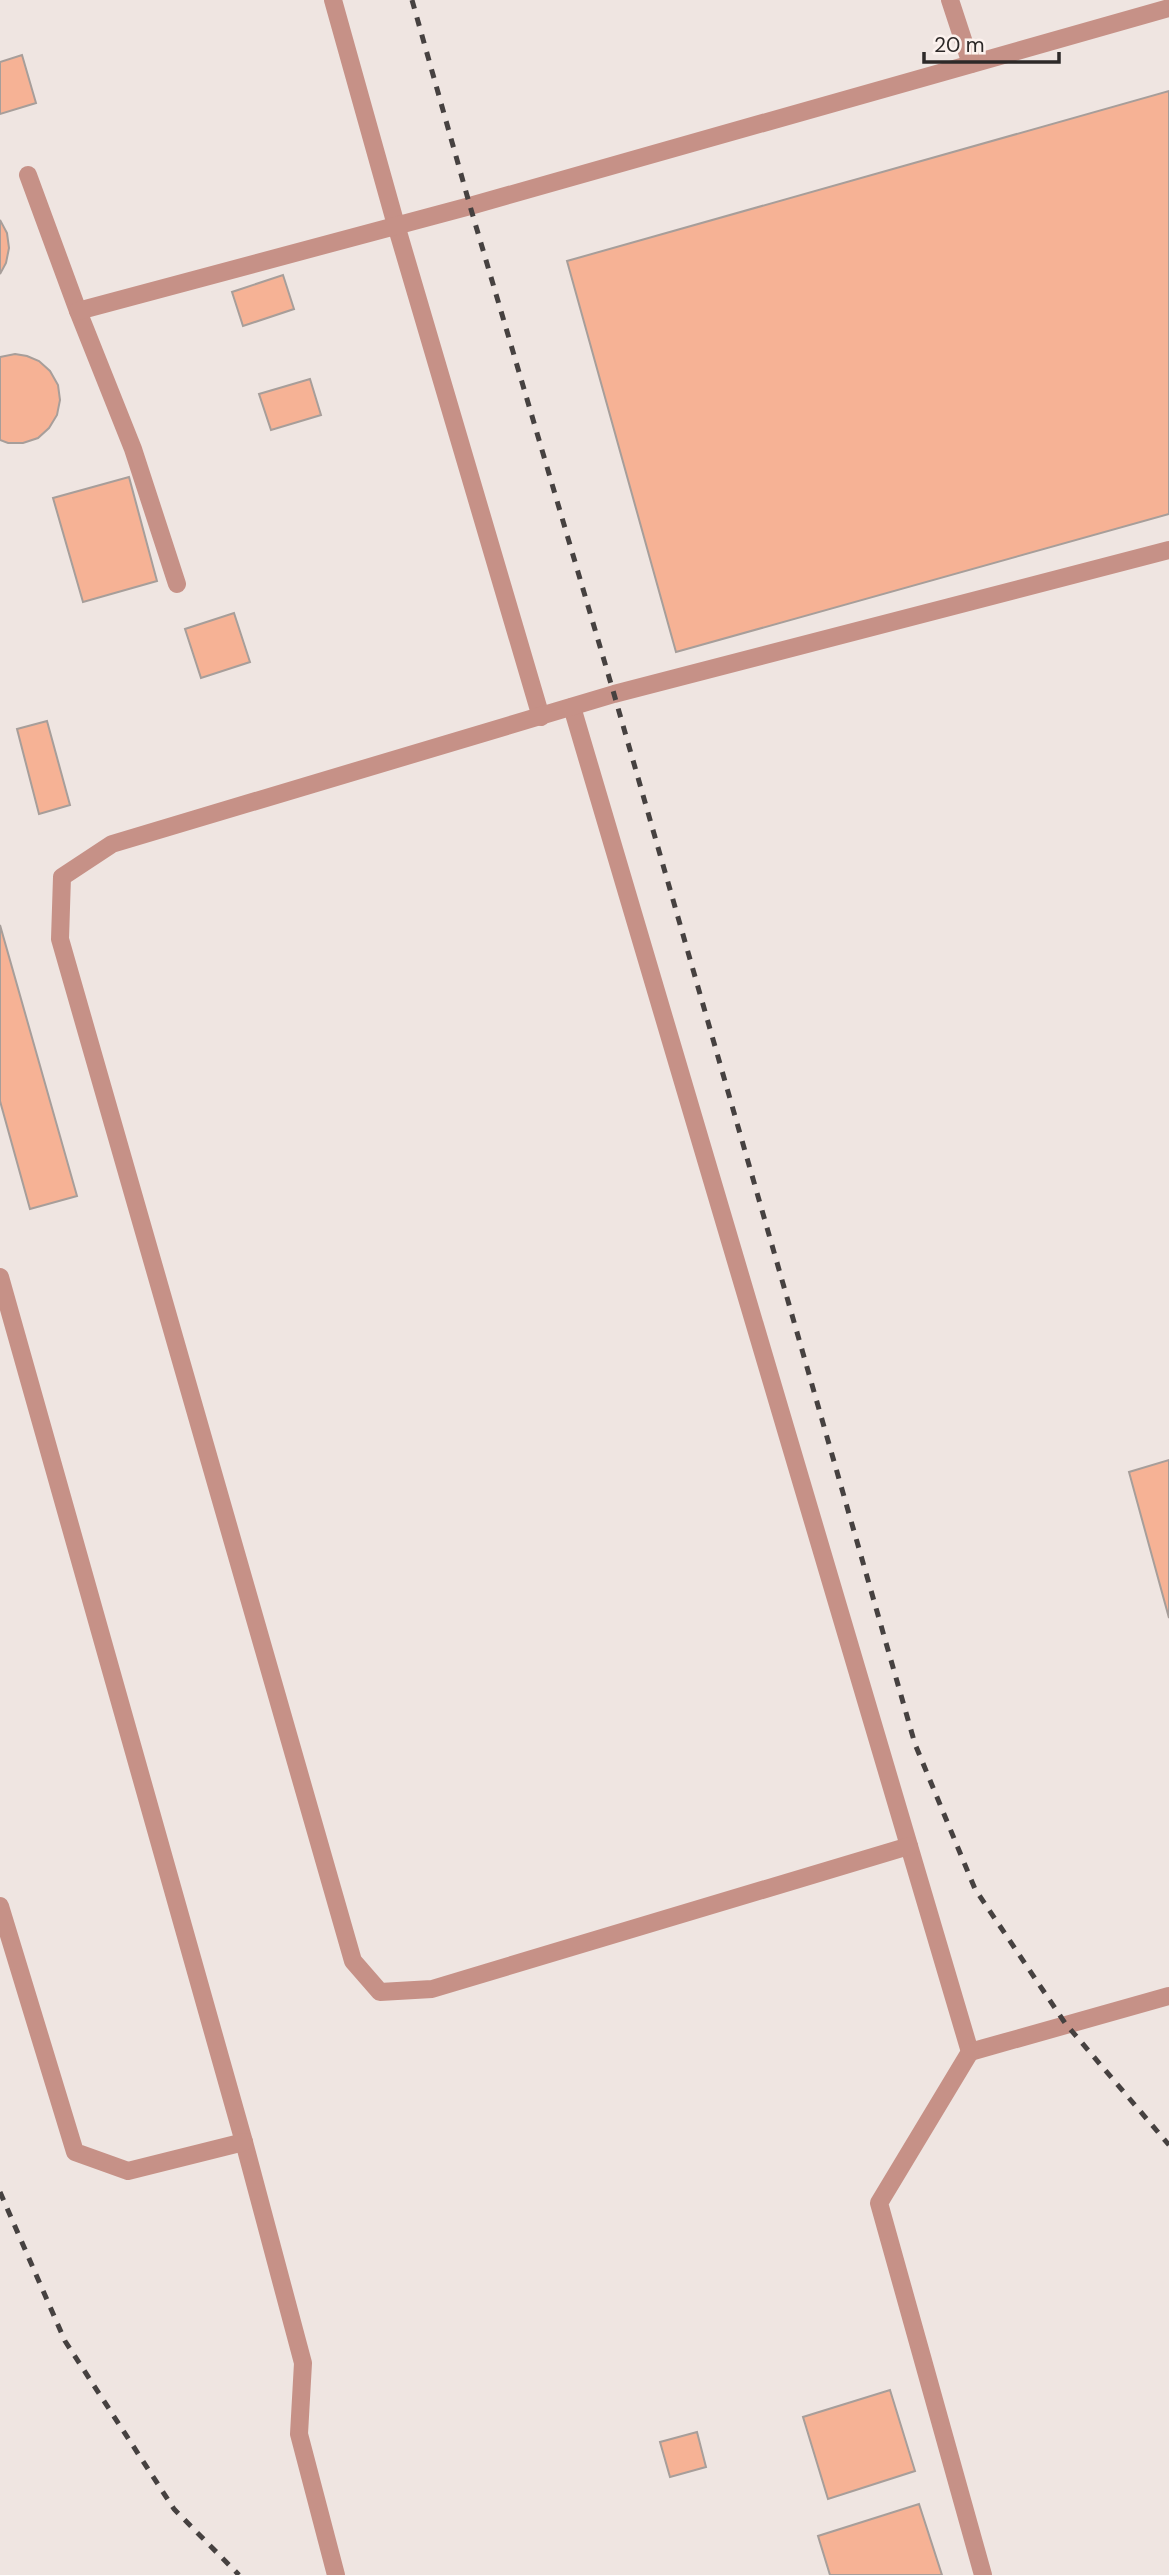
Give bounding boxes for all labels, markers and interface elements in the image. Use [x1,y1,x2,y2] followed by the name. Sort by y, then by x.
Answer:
[924,21,1059,65] scale bar
[934,31,985,59] text: 20 m

